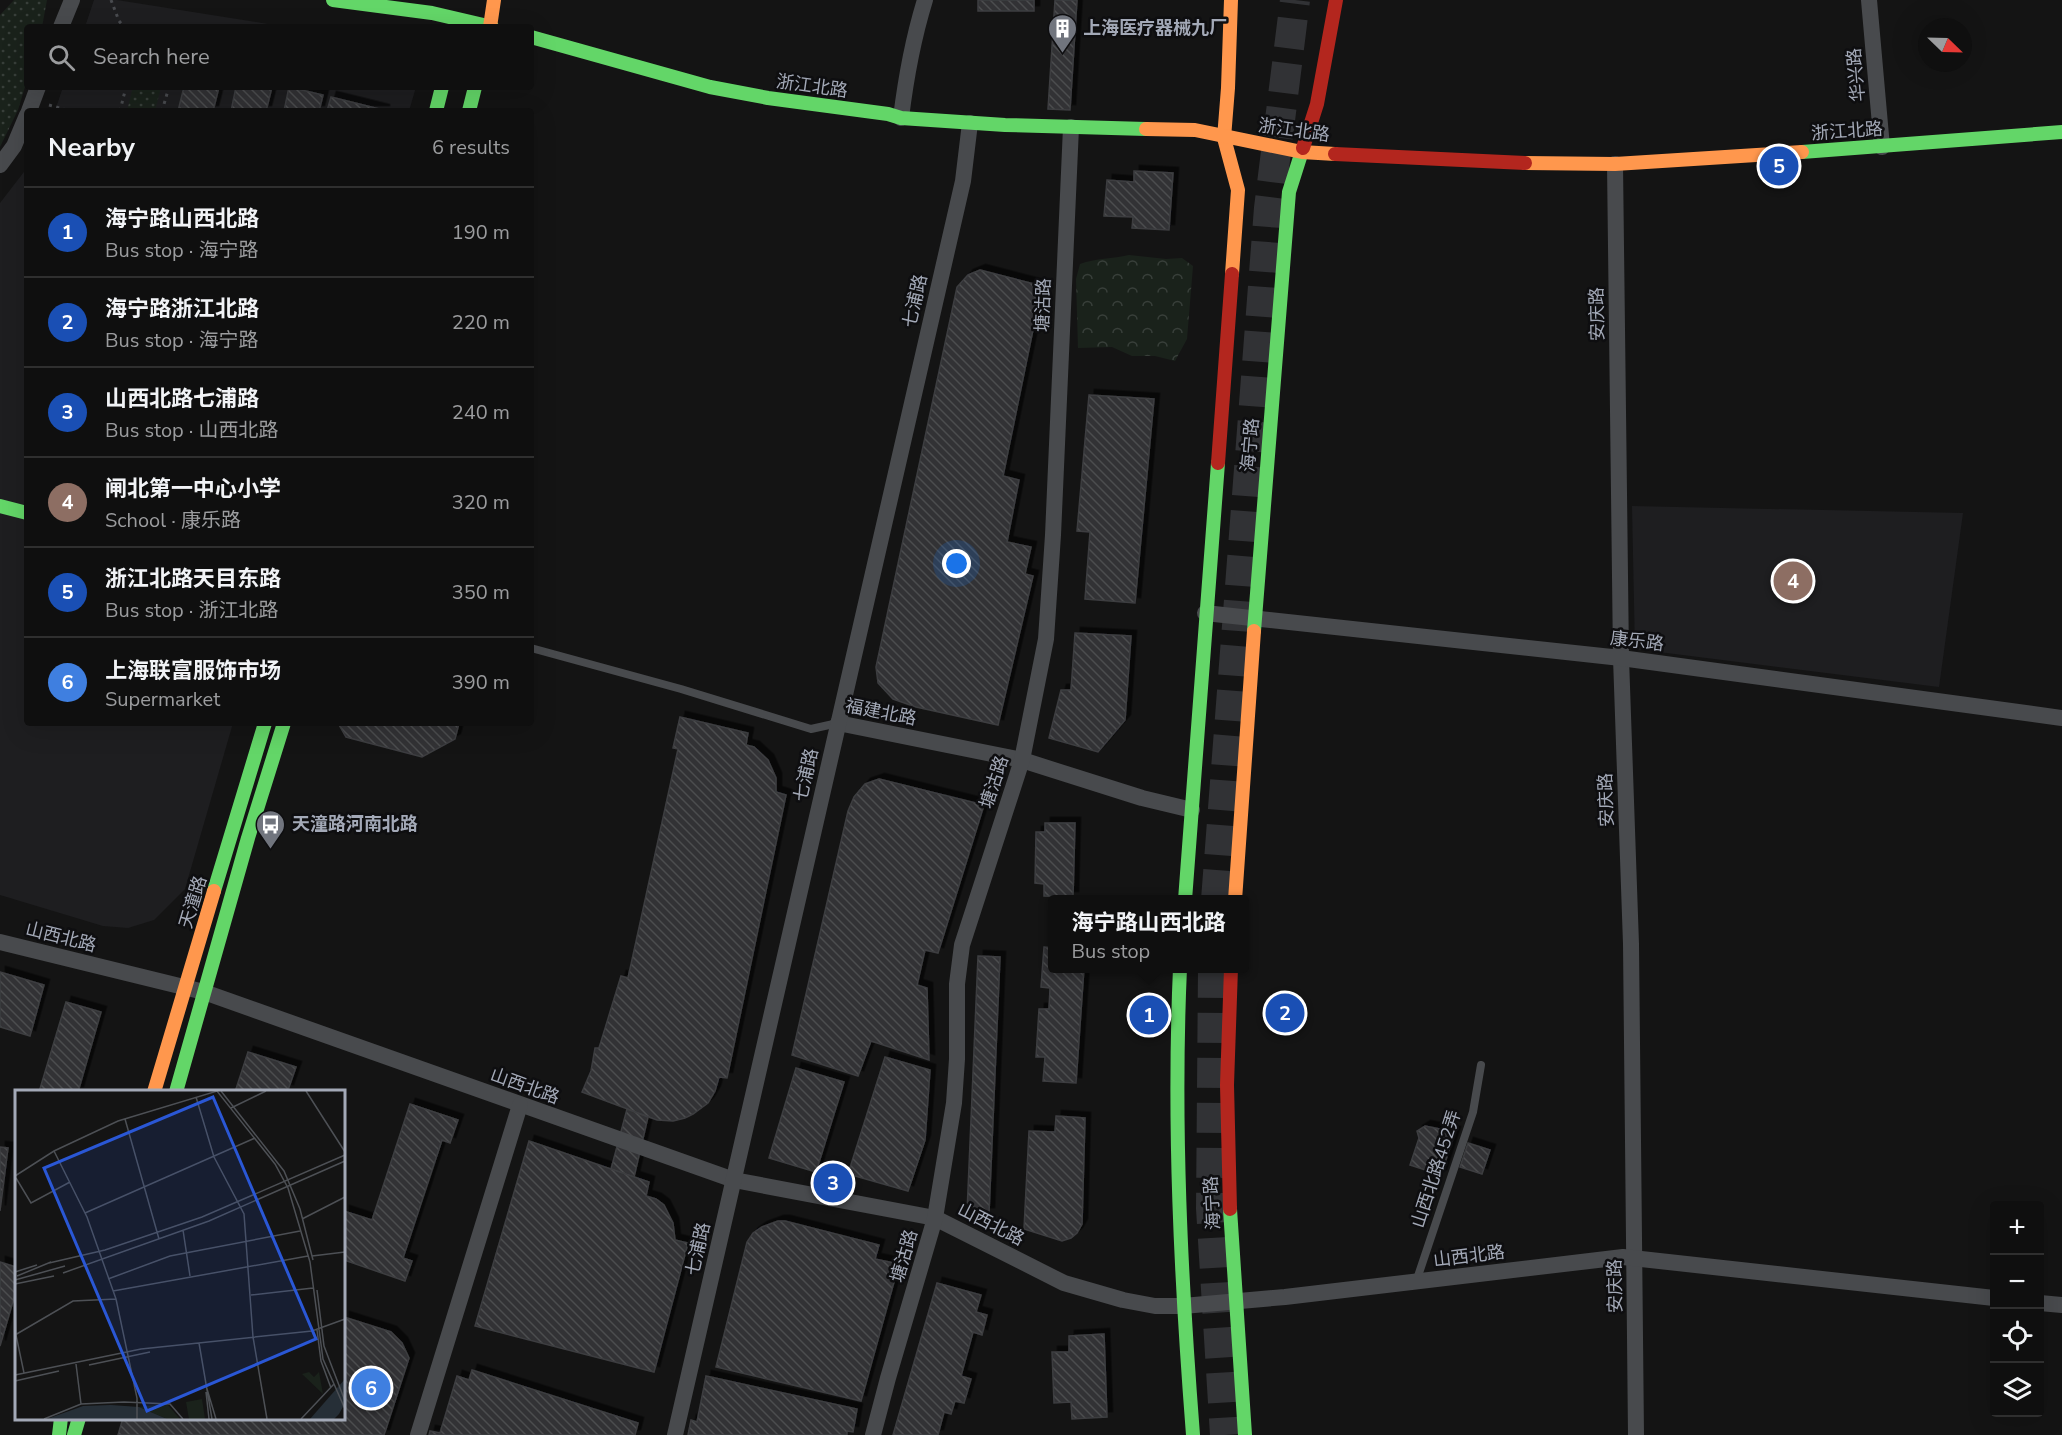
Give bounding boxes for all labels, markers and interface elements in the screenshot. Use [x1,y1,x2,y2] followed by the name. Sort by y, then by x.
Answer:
[1046,12,1078,54] building icon: 上海医疗器械九厂
[1083,16,1227,40] place label: 上海医疗器械九厂
[1918,18,1972,72] north arrow
[24,24,534,90] search box
[45,41,78,74] icon: search
[93,42,210,72] text: Search here
[1842,47,1870,103] street label: 华兴路
[775,69,849,103] street label: 浙江北路
[1257,113,1331,147] street label: 浙江北路
[1810,117,1884,145] street label: 浙江北路
[48,130,135,165] text: Nearby
[432,134,510,161] text: 6 results
[1760,144,1798,188] pin: 5
[105,204,259,234] text: 海宁路山西北路
[62,219,74,246] text: 1
[452,219,510,246] text: 190 m
[105,237,259,264] text: Bus stop · 海宁路
[897,272,933,330] street label: 七浦路
[1030,278,1056,332] street label: 塘沽路
[1585,287,1609,341] street label: 安庆路
[105,294,259,324] text: 海宁路浙江北路
[62,309,74,336] text: 2
[452,309,510,336] text: 220 m
[105,327,259,354] text: Bus stop · 海宁路
[105,384,259,414] text: 山西北路七浦路
[62,399,74,426] text: 3
[452,399,510,426] text: 240 m
[105,417,279,444] text: Bus stop · 山西北路
[1236,417,1264,473] street label: 海宁路
[105,474,281,504] text: 闸北第一中心小学
[62,489,74,516] text: 4
[452,489,510,516] text: 320 m
[105,507,241,534] text: School · 康乐路
[942,549,971,578] your location
[1774,558,1812,604] pin: 4
[105,564,281,594] text: 浙江北路天目东路
[62,579,74,606] text: 5
[452,579,510,606] text: 350 m
[105,597,279,624] text: Bus stop · 浙江北路
[1609,626,1665,656] street label: 康乐路
[105,656,281,686] text: 上海联富服饰市场
[62,669,74,696] text: 6
[452,669,510,696] text: 390 m
[105,686,220,713] text: Supermarket
[843,693,919,731] street label: 福建北路
[788,746,824,804] street label: 七浦路
[974,753,1014,811] street label: 塘沽路
[1593,773,1619,827] street label: 安庆路
[255,808,287,850] bus stop icon: 天潼路河南北路
[292,812,418,836] place label: 天潼路河南北路
[174,873,212,931] street label: 天潼路
[1048,895,1249,973] popup
[1071,908,1226,938] text: 海宁路山西北路
[23,917,99,957] street label: 山西北路
[1071,938,1150,965] text: Bus stop
[1266,990,1304,1036] pin: 2
[1130,992,1168,1038] pin: 1
[487,1062,563,1110] street label: 山西北路
[15,1090,345,1420] inset map
[1406,1107,1466,1231] street label: 山西北路452弄
[814,1160,852,1206] pin: 3
[1199,1175,1225,1231] street label: 海宁路
[953,1197,1029,1251] street label: 山西北路
[1990,1201,2044,1417] map controls
[1990,1201,2044,1255] button: +
[680,1220,716,1278] street label: 七浦路
[885,1227,923,1285] street label: 塘沽路
[1432,1240,1506,1272] street label: 山西北路
[1990,1255,2044,1309] button: −
[1603,1259,1627,1313] street label: 安庆路
[1990,1309,2044,1363] button: locate
[1990,1363,2044,1417] button: layers
[352,1366,391,1410] pin: 6

